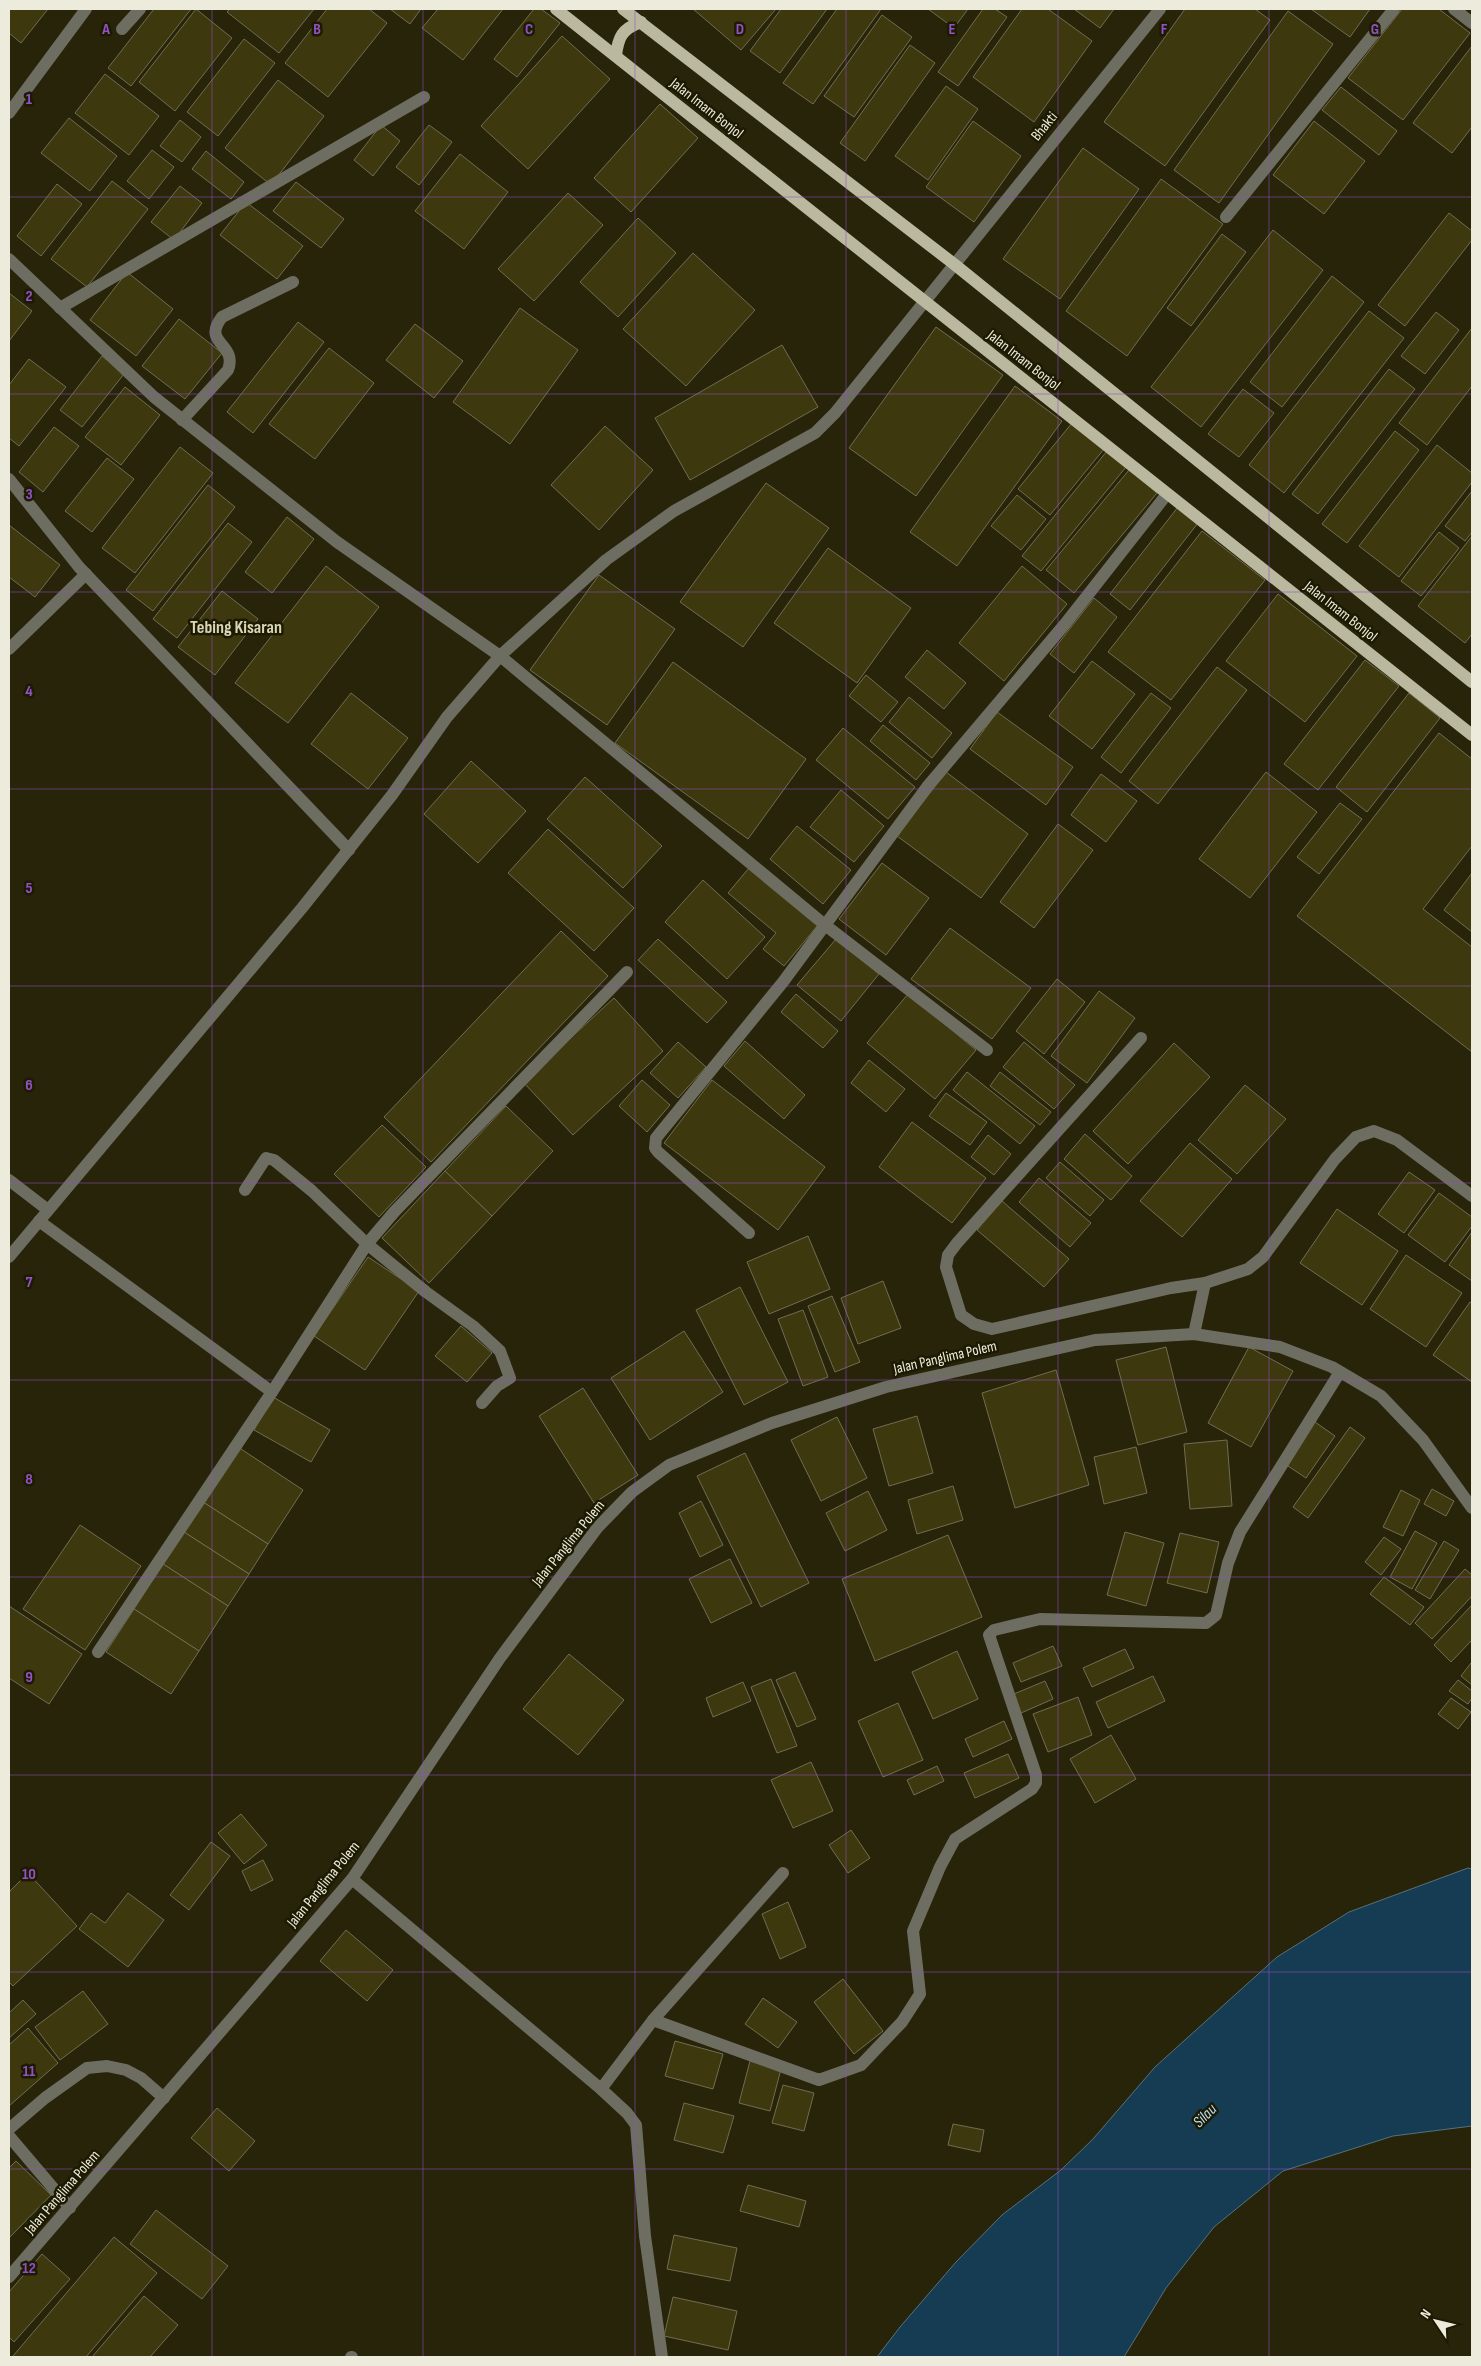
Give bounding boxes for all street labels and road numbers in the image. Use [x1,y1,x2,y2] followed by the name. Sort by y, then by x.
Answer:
[665,73,747,143] street label: Jalan Imam Bonjol
[1027,108,1062,145] street label: Bhakti
[982,325,1064,395] street label: Jalan Imam Bonjol
[1299,576,1381,646] street label: Jalan Imam Bonjol
[891,1336,999,1379] street label: Jalan Panglima Polem
[527,1496,609,1591] street label: Jalan Panglima Polem
[282,1837,364,1932] street label: Jalan Panglima Polem
[20,2146,104,2239] street label: Jalan Panglima Polem

